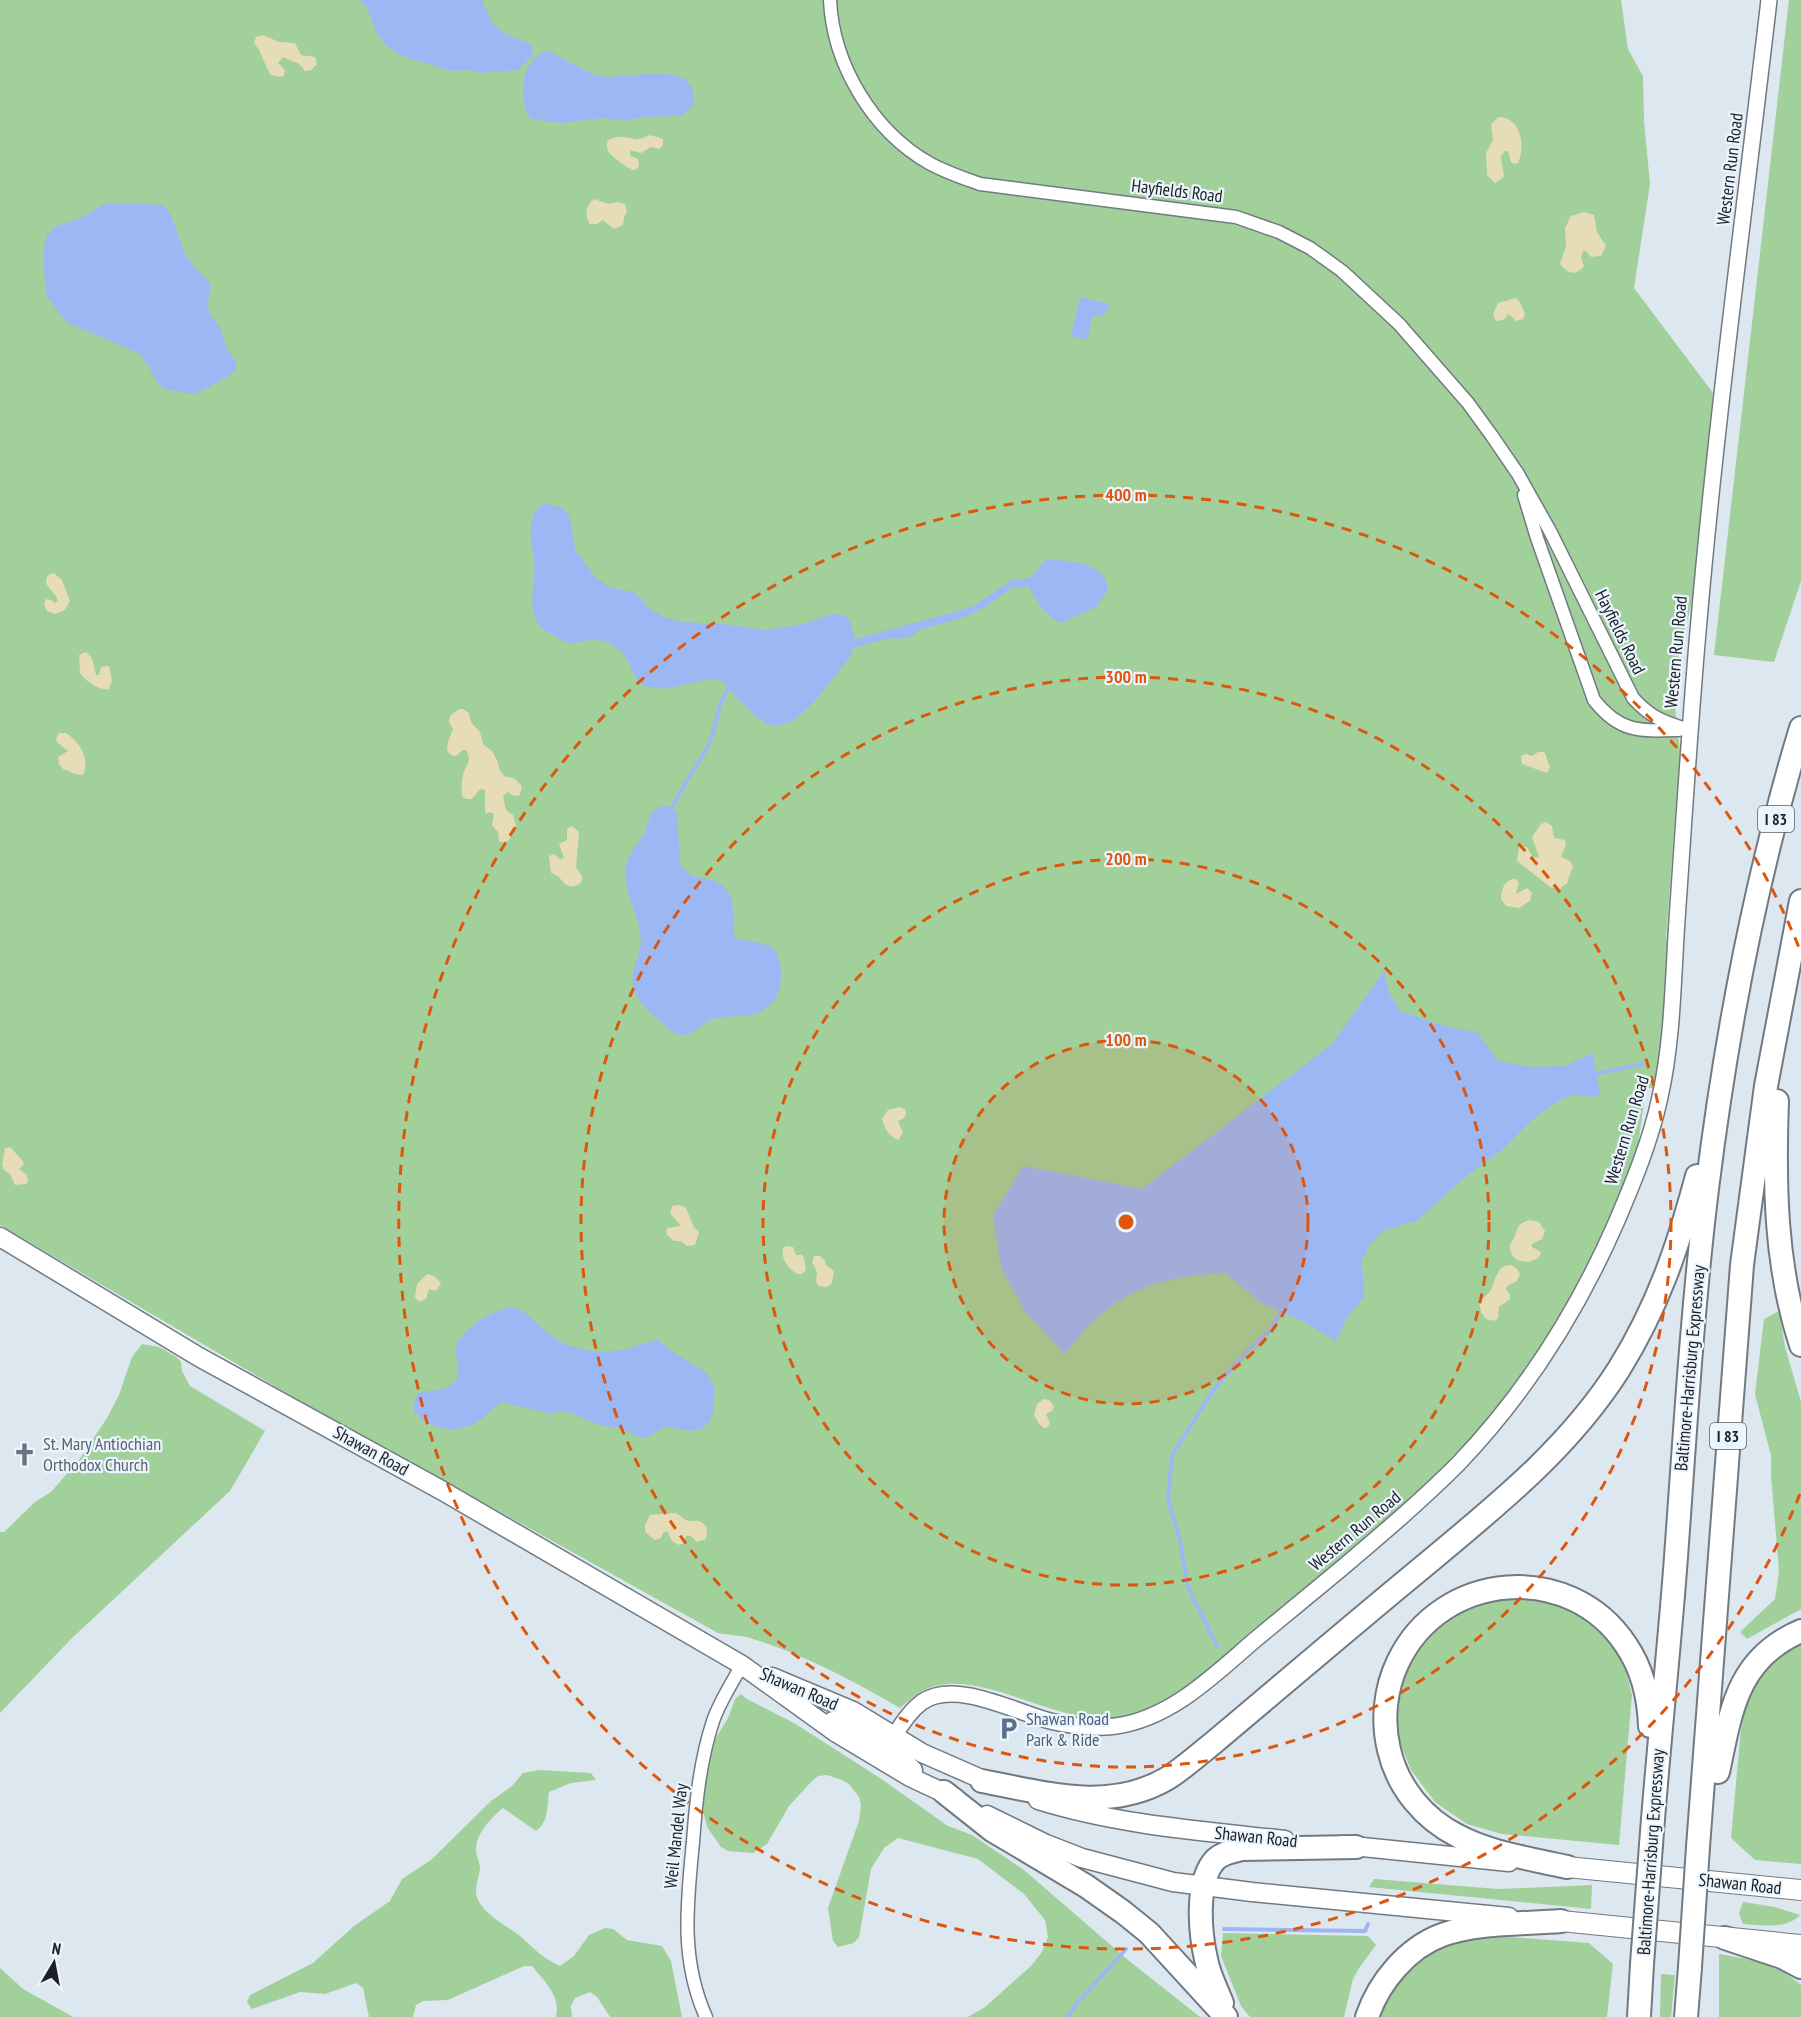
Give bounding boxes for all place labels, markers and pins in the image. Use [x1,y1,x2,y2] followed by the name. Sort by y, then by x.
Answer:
[1116,1212,1136,1232] centre of rings
[43,1432,161,1476] place label: St. Mary Antiochian Orthodox Church
[12,1441,38,1467] church icon: St. Mary Antiochian Orthodox Church
[1026,1707,1109,1751] place label: Shawan Road Park & Ride
[995,1716,1021,1742] parking icon: Shawan Road Park & Ride

